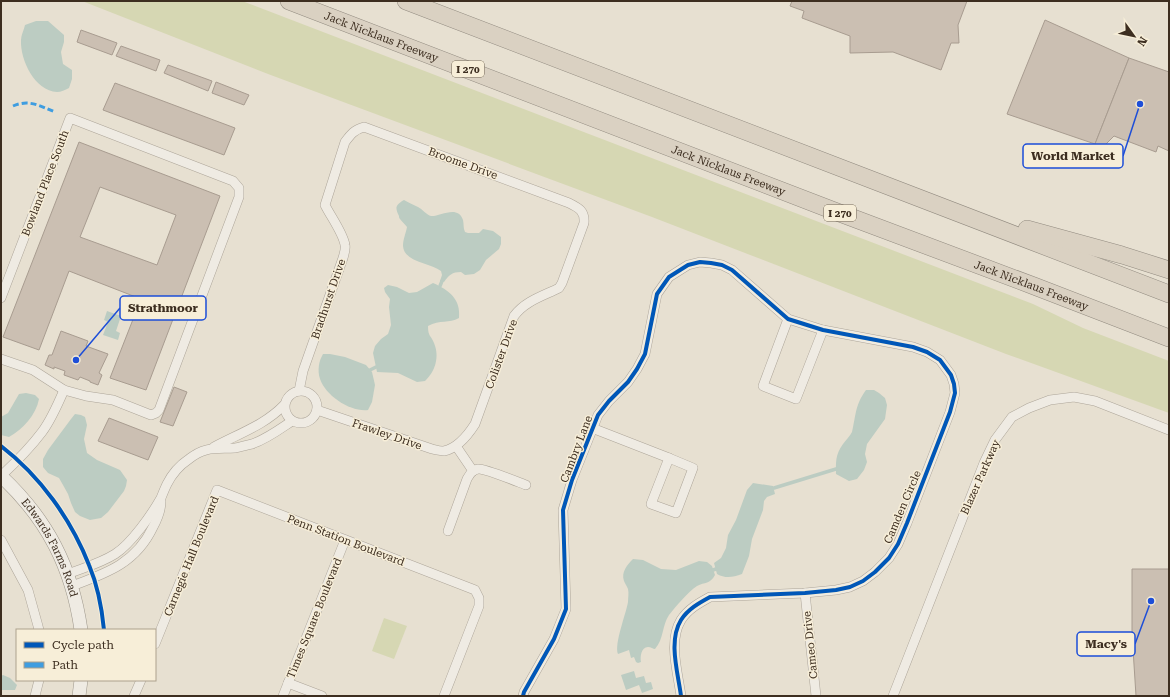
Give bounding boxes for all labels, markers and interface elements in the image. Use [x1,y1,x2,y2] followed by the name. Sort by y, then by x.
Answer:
[322,9,441,65] street label: Jack Nicklaus Freeway
[1114,16,1154,56] north arrow
[1134,34,1150,49] text: N
[452,61,484,77] road number: I 270
[19,128,72,238] street label: Bowland Place South
[669,143,788,199] street label: Jack Nicklaus Freeway
[1023,144,1123,168] callout: World Market
[426,145,499,182] street label: Broome Drive
[1031,149,1115,163] text: World Market
[824,205,856,221] road number: I 270
[309,257,348,341] street label: Bradhurst Drive
[972,258,1091,314] street label: Jack Nicklaus Freeway
[120,296,206,320] callout: Strathmoor
[128,301,199,315] text: Strathmoor
[483,318,520,391] street label: Colister Drive
[558,414,595,485] street label: Cambry Lane
[350,416,424,453] street label: Frawley Drive
[958,437,1003,517] street label: Blazer Parkway
[881,469,924,546] street label: Camden Circle
[161,494,222,618] street label: Carnegie Hall Boulevard
[18,496,80,598] street label: Edwards Farms Road
[285,512,406,569] street label: Penn Station Boulevard
[284,556,345,680] street label: Times Square Boulevard
[800,610,821,680] street label: Cameo Drive
[16,629,156,681] legend
[1077,632,1135,656] callout: Macy's
[1085,637,1127,651] text: Macy's
[52,638,114,652] text: Cycle path
[52,658,78,672] text: Path

